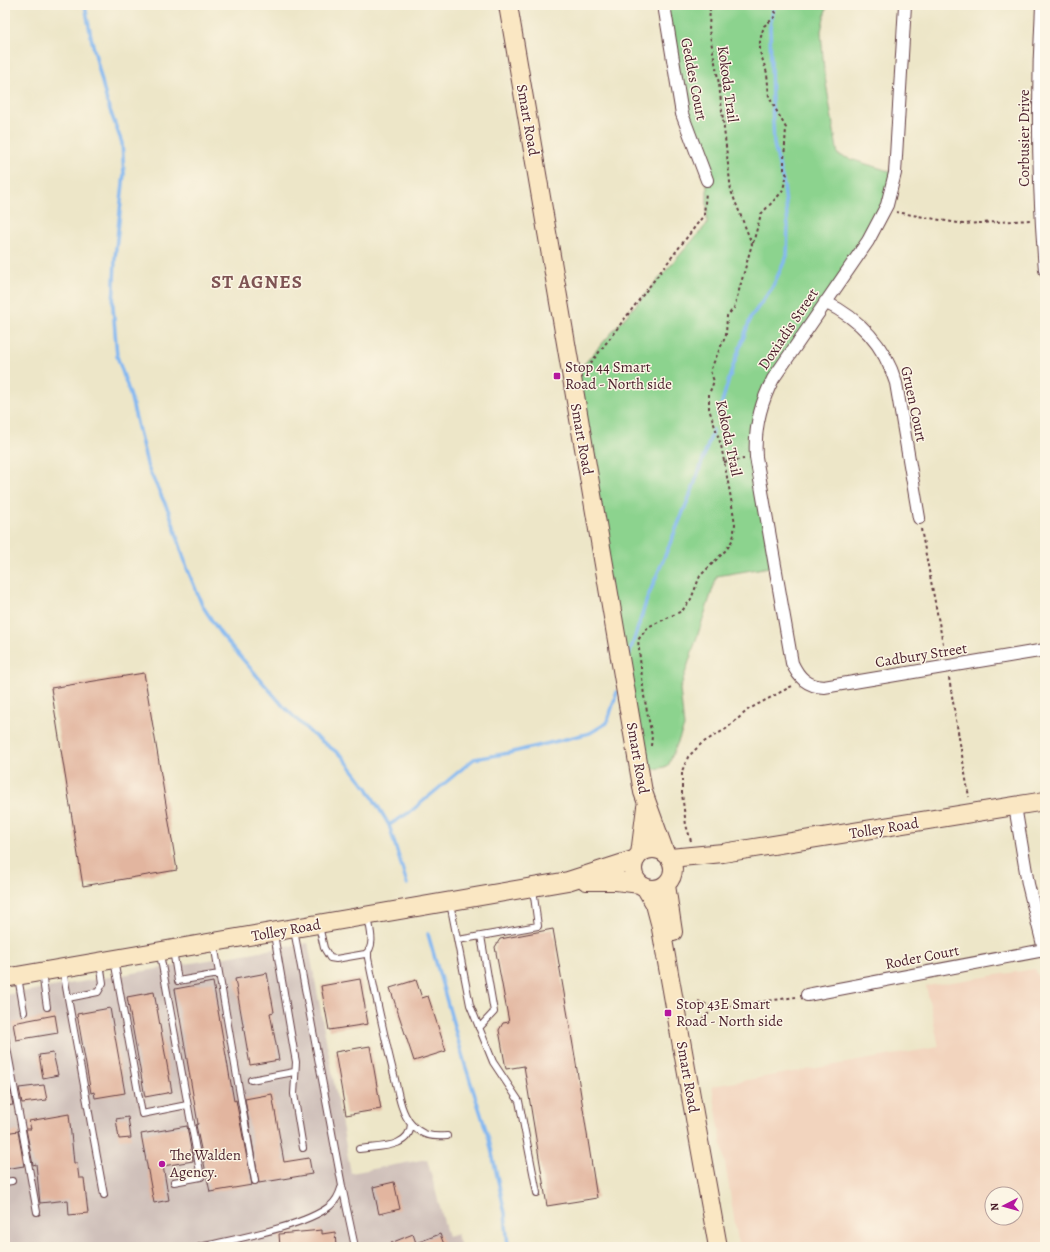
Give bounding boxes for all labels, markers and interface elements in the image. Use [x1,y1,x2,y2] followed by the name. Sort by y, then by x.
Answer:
[676,36,712,122] street label: Geddes Court
[713,44,743,124] street label: Kokoda Trail
[512,83,544,158] street label: Smart Road
[1014,89,1034,187] street label: Corbusier Drive
[211,269,303,295] district label: ST AGNES
[753,284,823,374] street label: Doxiadis Street
[565,357,672,394] place label: Stop 44 Smart Road - North side
[896,364,932,444] street label: Gruen Court
[552,371,562,381] marker: Stop 44 Smart Road - North side
[711,398,747,478] street label: Kokoda Trail
[566,402,598,477] street label: Smart Road
[874,638,968,672] street label: Cadbury Street
[622,721,654,796] street label: Smart Road
[848,813,921,843] street label: Tolley Road
[250,914,323,946] street label: Tolley Road
[883,940,961,974] street label: Roder Court
[676,994,783,1031] place label: Stop 43E Smart Road - North side
[663,1008,673,1018] marker: Stop 43E Smart Road - North side
[672,1040,704,1115] street label: Smart Road
[169,1145,241,1182] place label: The Walden Agency.
[157,1159,167,1169] marker: The Walden Agency.
[984,1186,1024,1226] north arrow
[987,1202,1002,1212] text: N

